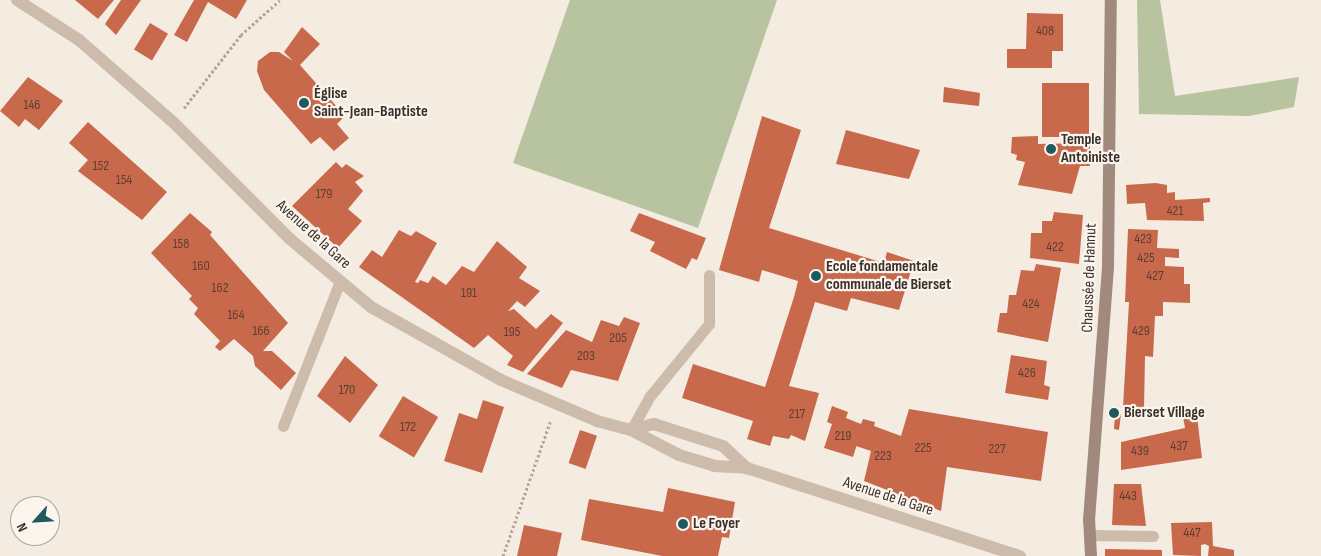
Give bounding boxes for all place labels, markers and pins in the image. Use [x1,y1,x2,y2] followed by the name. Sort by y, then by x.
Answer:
[314,84,428,122] place label: Église Saint-Jean-Baptiste
[298,97,310,109] marker: Église Saint-Jean-Baptiste
[1061,130,1120,168] place label: Temple Antoiniste
[1045,143,1057,155] marker: Temple Antoiniste
[826,257,951,295] place label: Ecole fondamentale communale de Bierset
[810,270,822,282] marker: Ecole fondamentale communale de Bierset
[1124,403,1205,423] place label: Bierset Village
[1108,407,1120,419] marker: Bierset Village
[693,514,740,534] place label: Le Foyer
[677,518,689,530] marker: Le Foyer

